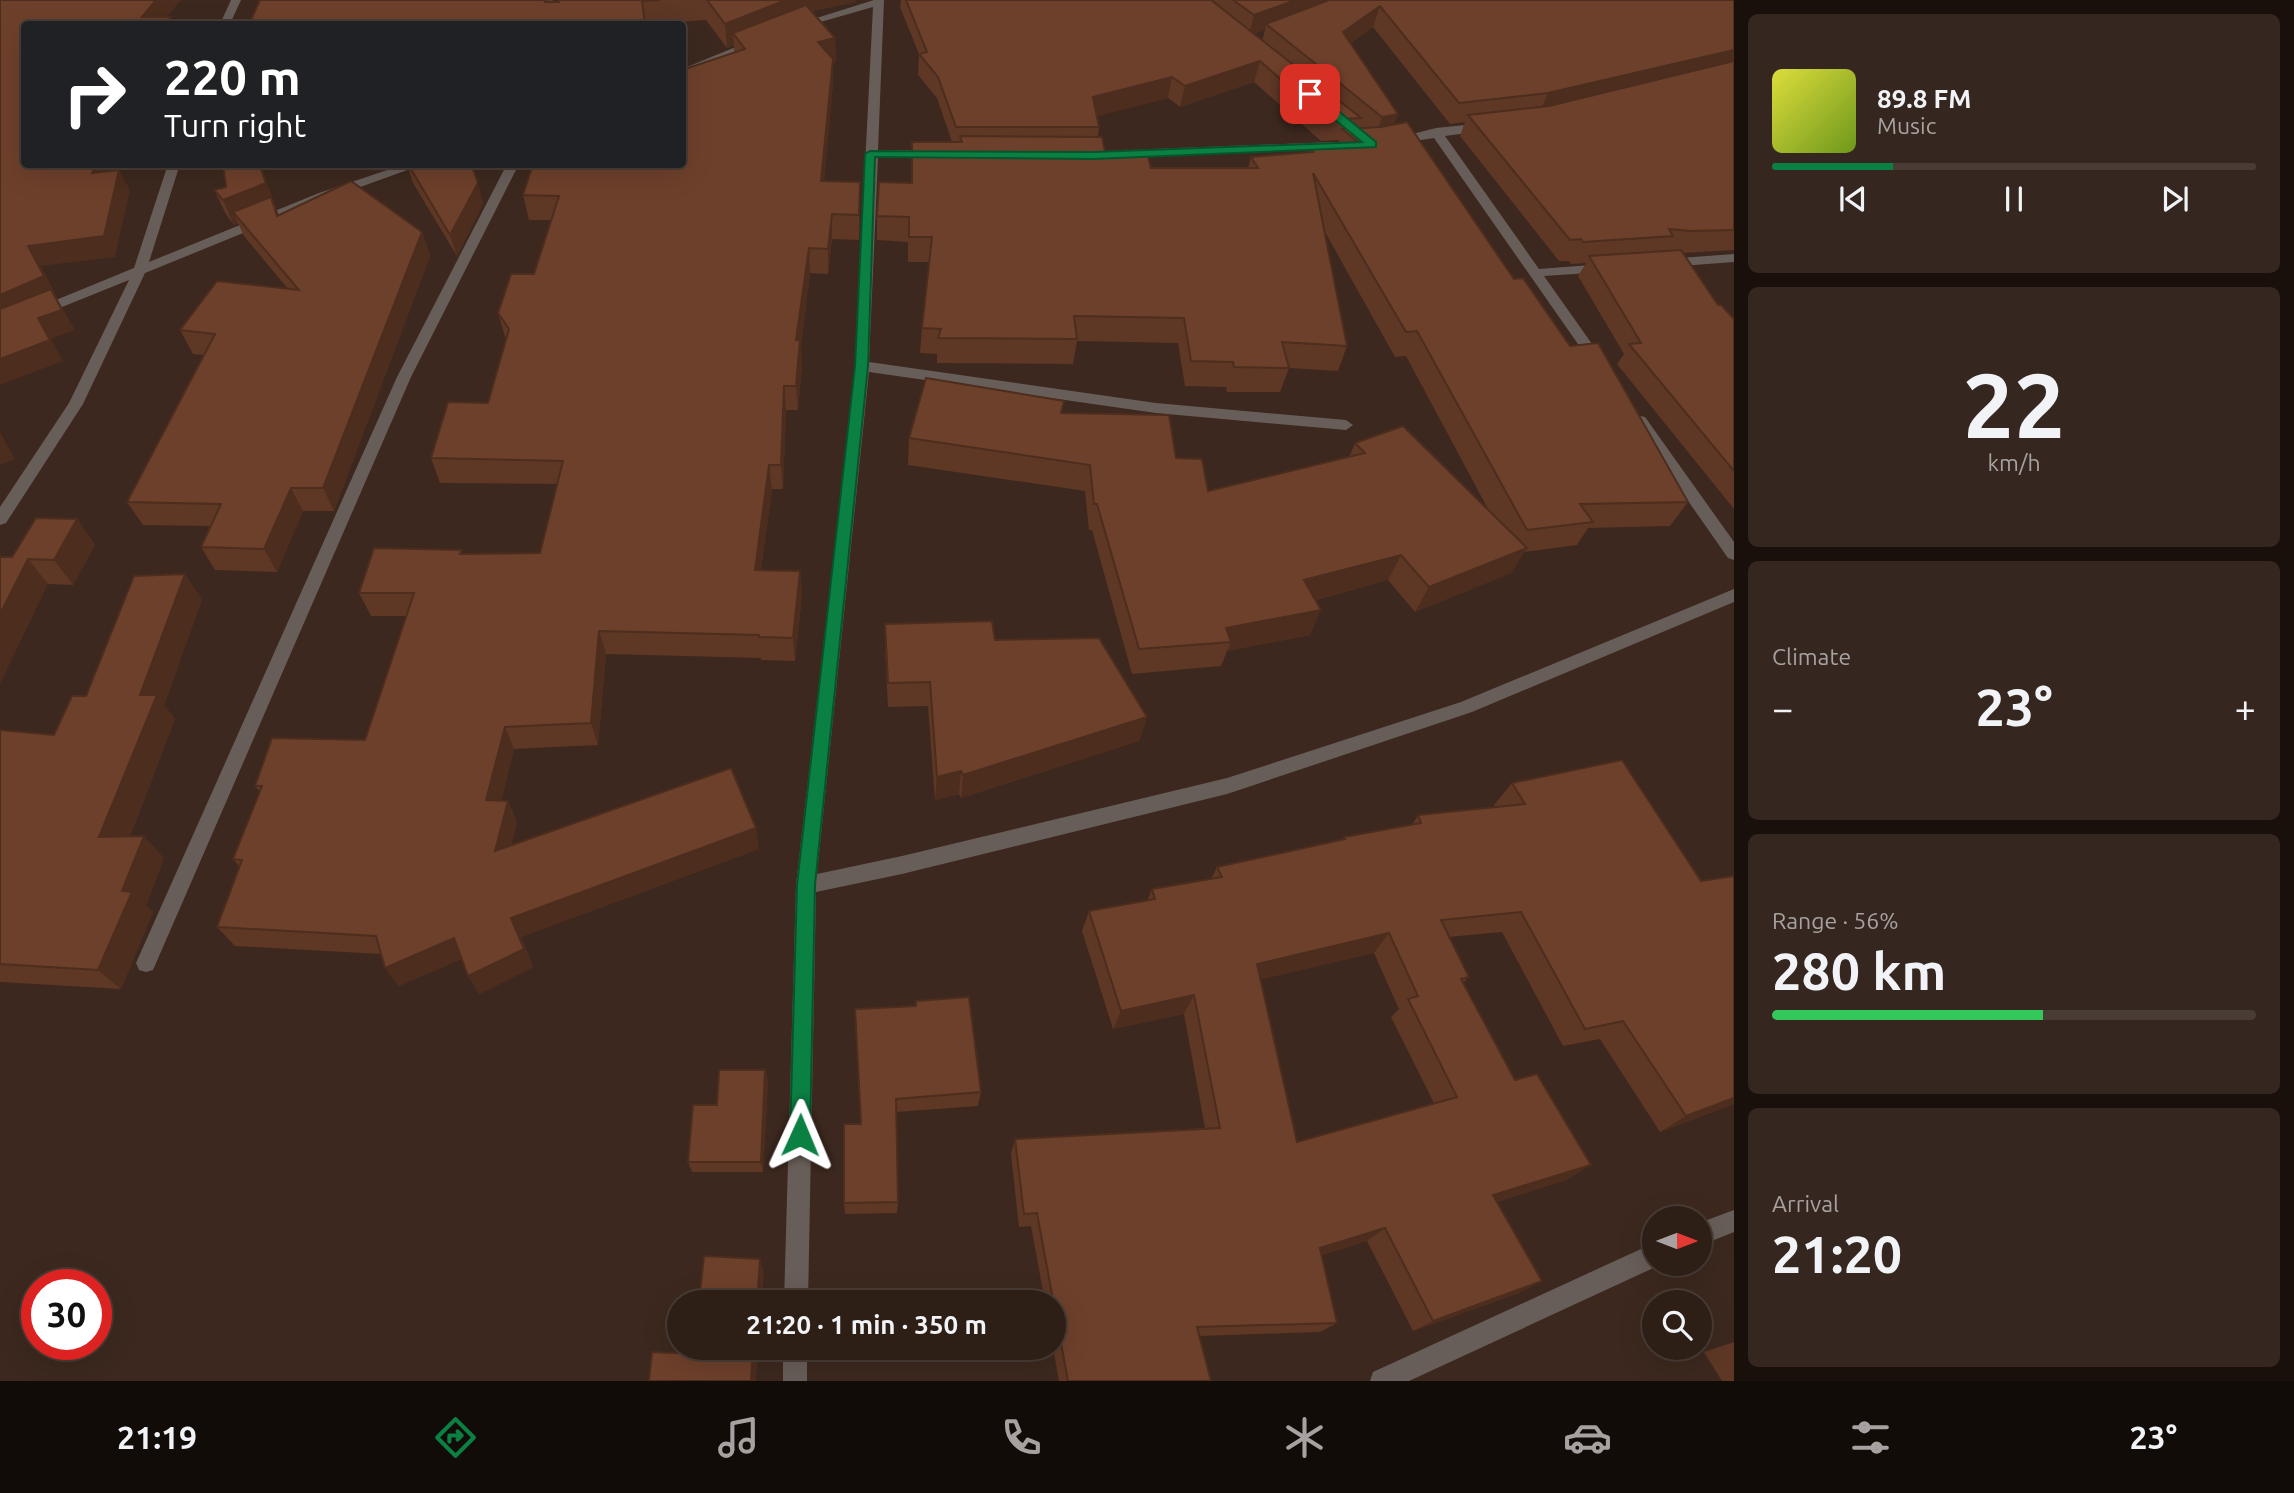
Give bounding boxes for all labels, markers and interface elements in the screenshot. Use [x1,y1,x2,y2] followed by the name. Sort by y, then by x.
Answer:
[49,49,140,140] icon: right
[164,49,301,104] text: 220 m
[1280,64,1340,124] pin
[1291,75,1329,113] icon: arrive
[1877,84,1971,113] text: 89.8 FM
[164,107,306,143] text: Turn right
[1877,113,1936,138] text: Music
[1834,180,1872,218] icon: previous
[1995,180,2033,218] icon: pause
[2156,180,2194,218] icon: next
[1963,353,2065,455] text: 22
[1987,450,2041,475] text: km/h
[1772,644,1851,669] text: Climate
[1975,678,2053,736] text: 23°
[1772,687,1793,729] text: −
[2235,687,2256,729] text: +
[1772,908,1899,933] text: Range · 56%
[1772,942,1946,1000] text: 280 km
[763,1098,837,1172] position arrow
[1772,1191,1839,1216] text: Arrival
[1642,1206,1712,1276] north arrow
[1642,1206,1712,1360] map controls
[1772,1225,1902,1283] text: 21:20
[21,1269,112,1360] speed limit sign: 30
[1642,1290,1712,1360] button: search
[746,1310,987,1339] text: 21:20 · 1 min · 350 m
[431,1413,480,1462] icon: directions
[714,1413,763,1462] icon: music
[997,1413,1046,1462] icon: phone
[1280,1413,1329,1462] icon: climate
[1563,1413,1612,1462] icon: car
[1846,1413,1895,1462] icon: filters
[117,1419,197,1455] text: 21:19
[2130,1419,2177,1455] text: 23°

